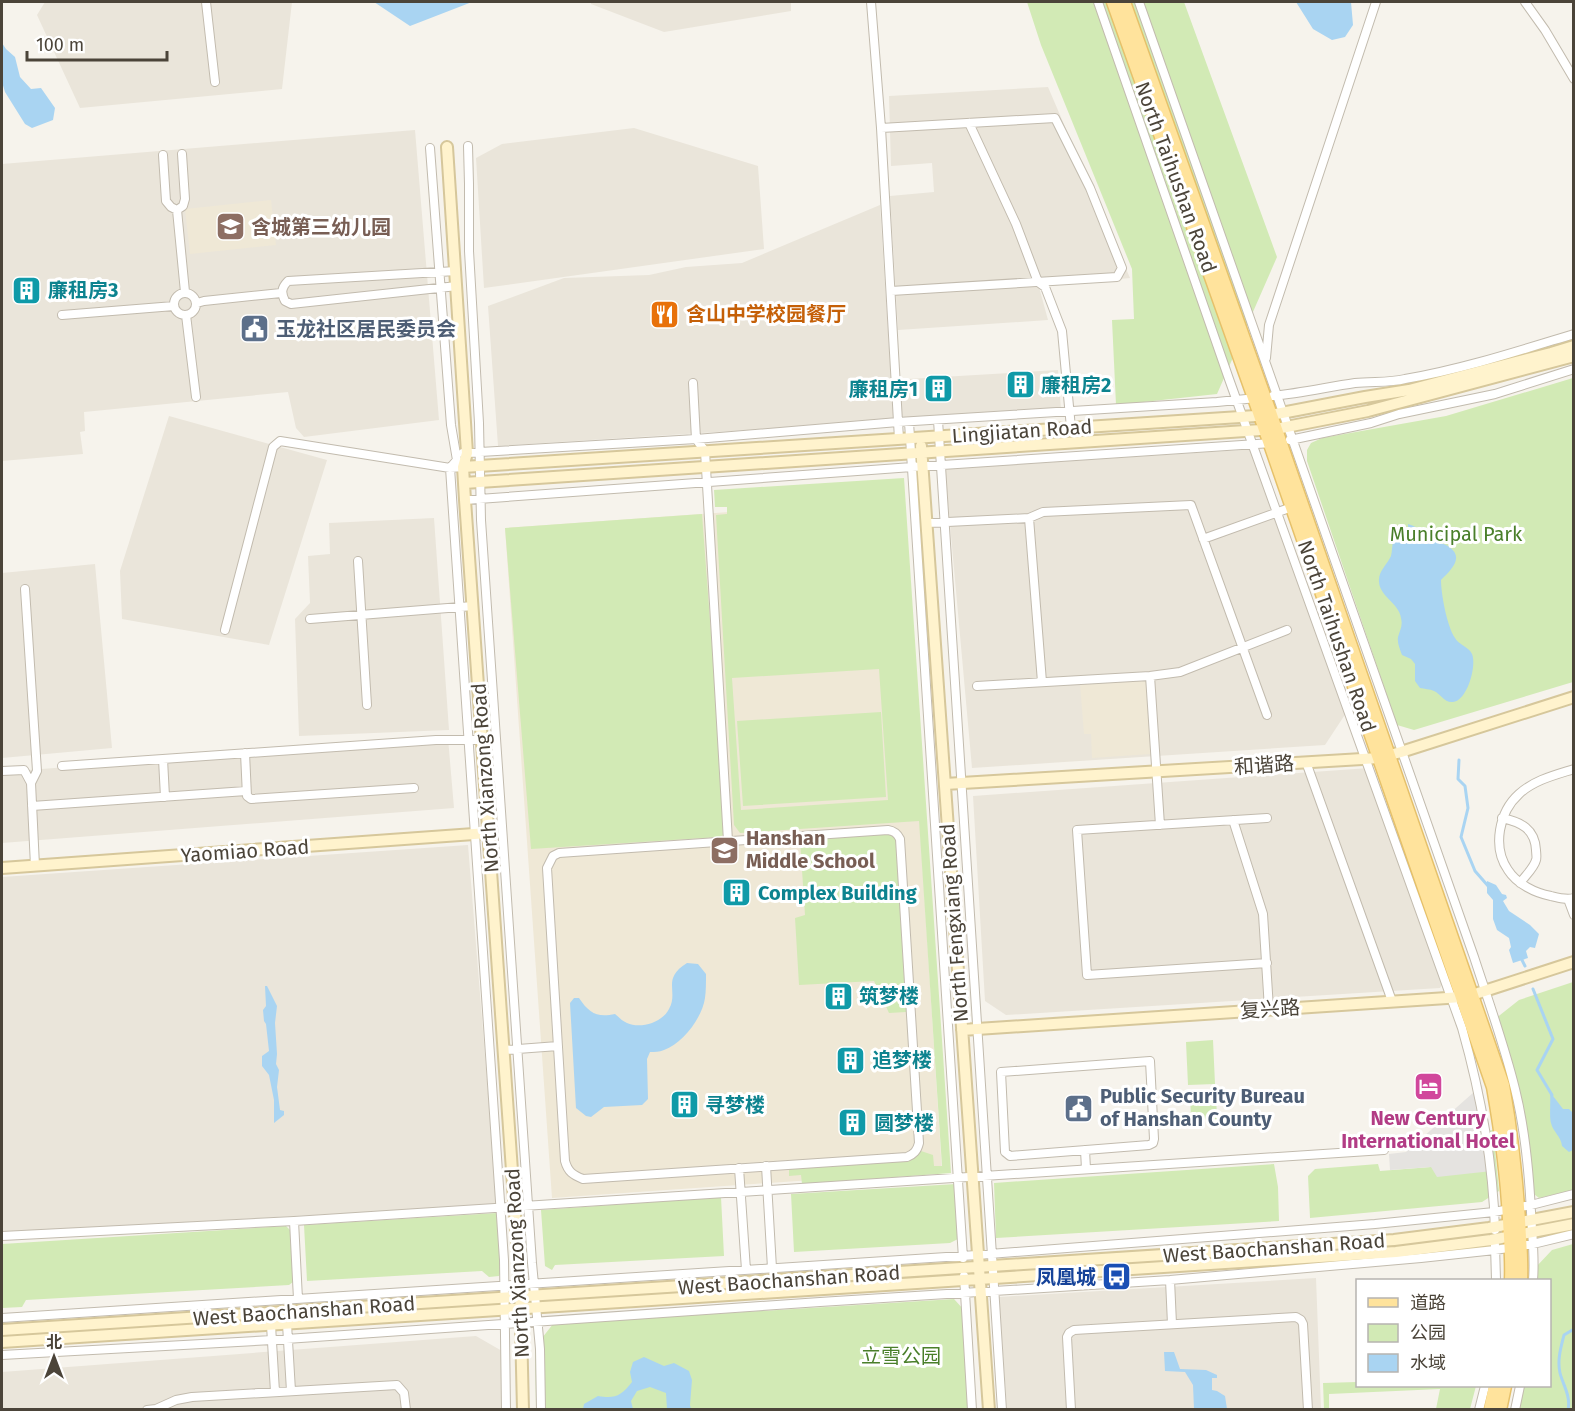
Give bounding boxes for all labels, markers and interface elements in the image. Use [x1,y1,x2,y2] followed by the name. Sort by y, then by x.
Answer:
[27,24,166,62] scale bar
[36,34,84,56] text: 100 m
[1130,78,1222,276] street label: North Taihushan Road
[214,211,246,243] school or university icon: 含城第三幼儿园
[251,215,391,239] place label: 含城第三幼儿园
[11,274,43,306] building icon: 廉租房3
[48,278,118,302] place label: 廉租房3
[649,298,681,330] restaurant icon: 含山中学校园餐厅
[686,302,846,326] place label: 含山中学校园餐厅
[239,313,271,345] public building icon: 玉龙社区居民委员会
[276,317,456,341] place label: 玉龙社区居民委员会
[1004,369,1036,401] building icon: 廉租房2
[923,373,955,405] building icon: 廉租房1
[1041,373,1111,397] place label: 廉租房2
[849,377,918,401] place label: 廉租房1
[951,414,1093,448] street label: Lingjiatan Road
[1390,522,1523,546] park label: Municipal Park
[1293,537,1381,735] street label: North Taihushan Road
[466,682,504,874] street label: North Xianzong Road
[1233,751,1295,779] street label: 和谐路
[935,823,973,1023] street label: North Fengxiang Road
[746,826,875,873] place label: Hanshan Middle School
[709,834,741,866] school or university icon: Hanshan Middle School
[180,835,310,867] street label: Yaomiao Road
[721,877,753,909] building icon: Complex Building
[758,881,918,905] place label: Complex Building
[822,980,854,1012] building icon: 筑梦楼
[859,984,919,1008] place label: 筑梦楼
[1239,995,1301,1023] street label: 复兴路
[835,1044,867,1076] building icon: 追梦楼
[872,1048,932,1072] place label: 追梦楼
[1412,1071,1444,1103] hotel icon: New Century International Hotel
[1100,1084,1305,1131] place label: Public Security Bureau of Hanshan County
[668,1089,700,1121] building icon: 寻梦楼
[1063,1092,1095,1124] public building icon: Public Security Bureau of Hanshan County
[705,1093,765,1117] place label: 寻梦楼
[1341,1106,1515,1153] place label: New Century International Hotel
[837,1107,869,1139] building icon: 圆梦楼
[874,1111,934,1135] place label: 圆梦楼
[500,1167,534,1359] street label: North Xianzong Road
[1162,1228,1386,1268] street label: West Baochanshan Road
[677,1260,901,1300] street label: West Baochanshan Road
[1101,1261,1133,1293] bus stop icon: 凤凰城
[1036,1265,1096,1289] place label: 凤凰城
[1356,1279,1551,1387] legend
[192,1291,416,1331] street label: West Baochanshan Road
[1410,1292,1446,1314] text: 道路
[1410,1322,1446,1344] text: 公园
[24,1327,84,1387] north arrow
[46,1333,62,1352] text: 北
[861,1344,941,1368] park label: 立雪公园
[1410,1352,1446,1374] text: 水域

